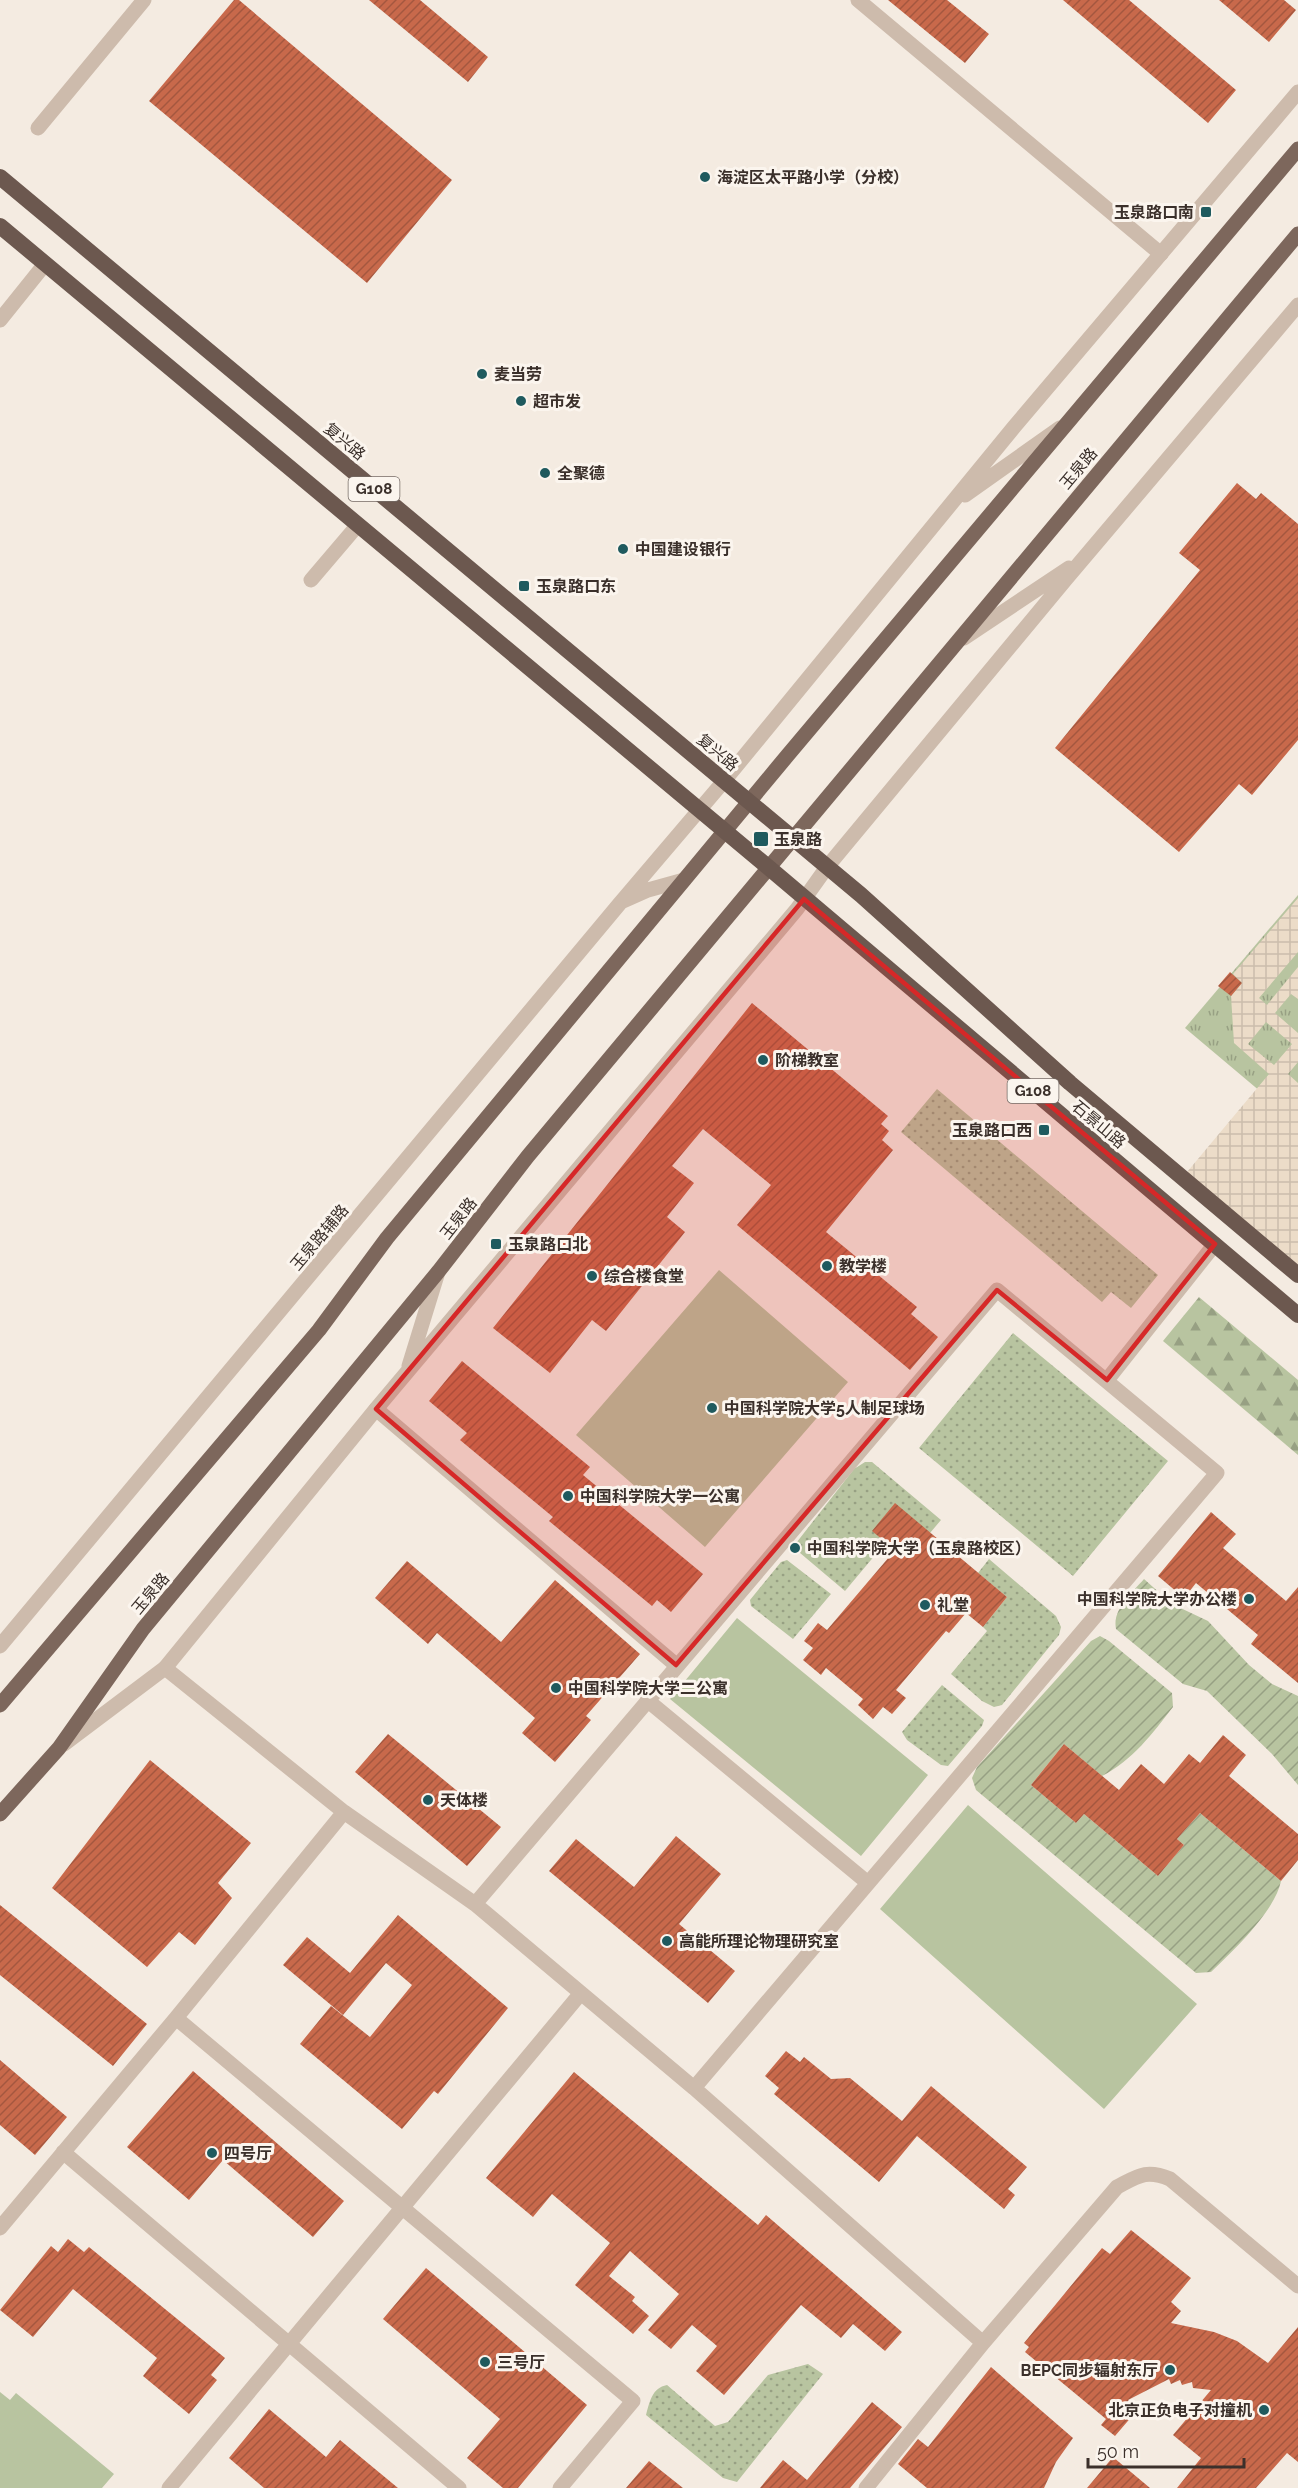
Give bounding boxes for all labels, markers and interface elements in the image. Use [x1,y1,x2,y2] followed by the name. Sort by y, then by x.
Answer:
[717,168,909,187] place label: 海淀区太平路小学（分校）
[698,170,712,184] marker: 海淀区太平路小学（分校）
[1114,203,1194,222] place label: 玉泉路口南
[1199,205,1213,219] marker: 玉泉路口南
[494,365,542,384] place label: 麦当劳
[475,367,489,381] marker: 麦当劳
[533,392,581,411] place label: 超市发
[514,394,528,408] marker: 超市发
[320,419,369,464] street label: 复兴路
[1056,444,1101,493] street label: 玉泉路
[557,464,605,483] place label: 全聚德
[538,466,552,480] marker: 全聚德
[348,477,400,501] road number: G108
[635,540,731,559] place label: 中国建设银行
[616,542,630,556] marker: 中国建设银行
[536,577,616,596] place label: 玉泉路口东
[517,579,531,593] marker: 玉泉路口东
[693,730,742,775] street label: 复兴路
[752,830,770,848] marker: 玉泉路
[774,830,822,849] place label: 玉泉路
[775,1051,839,1070] place label: 阶梯教室
[756,1053,770,1067] marker: 阶梯教室
[1008,1079,1058,1103] road number: G108
[1068,1097,1129,1152] street label: 石景山路
[952,1121,1032,1140] place label: 玉泉路口西
[1037,1123,1051,1137] marker: 玉泉路口西
[436,1194,481,1243] street label: 玉泉路
[286,1201,352,1274] street label: 玉泉路辅路
[508,1235,588,1254] place label: 玉泉路口北
[489,1237,503,1251] marker: 玉泉路口北
[839,1257,887,1276] place label: 教学楼
[820,1259,834,1273] marker: 教学楼
[604,1267,684,1286] place label: 综合楼食堂
[585,1269,599,1283] marker: 综合楼食堂
[724,1399,925,1418] place label: 中国科学院大学5人制足球场
[705,1401,719,1415] marker: 中国科学院大学5人制足球场
[580,1487,740,1506] place label: 中国科学院大学一公寓
[561,1489,575,1503] marker: 中国科学院大学一公寓
[807,1539,1031,1558] place label: 中国科学院大学（玉泉路校区）
[788,1541,802,1555] marker: 中国科学院大学（玉泉路校区）
[128,1569,173,1618] street label: 玉泉路
[1077,1590,1237,1609] place label: 中国科学院大学办公楼
[1242,1592,1256,1606] marker: 中国科学院大学办公楼
[937,1596,969,1615] place label: 礼堂
[918,1598,932,1612] marker: 礼堂
[568,1679,728,1698] place label: 中国科学院大学二公寓
[549,1681,563,1695] marker: 中国科学院大学二公寓
[440,1791,488,1810] place label: 天体楼
[421,1793,435,1807] marker: 天体楼
[679,1932,839,1951] place label: 高能所理论物理研究室
[660,1934,674,1948] marker: 高能所理论物理研究室
[224,2144,272,2163] place label: 四号厅
[205,2146,219,2160] marker: 四号厅
[497,2353,545,2372] place label: 三号厅
[478,2355,492,2369] marker: 三号厅
[1021,2361,1158,2380] place label: BEPC同步辐射东厅
[1163,2363,1177,2377] marker: BEPC同步辐射东厅
[1108,2401,1252,2420] place label: 北京正负电子对撞机
[1257,2403,1271,2417] marker: 北京正负电子对撞机
[1088,2431,1244,2469] scale bar
[1097,2441,1139,2462] text: 50 m

